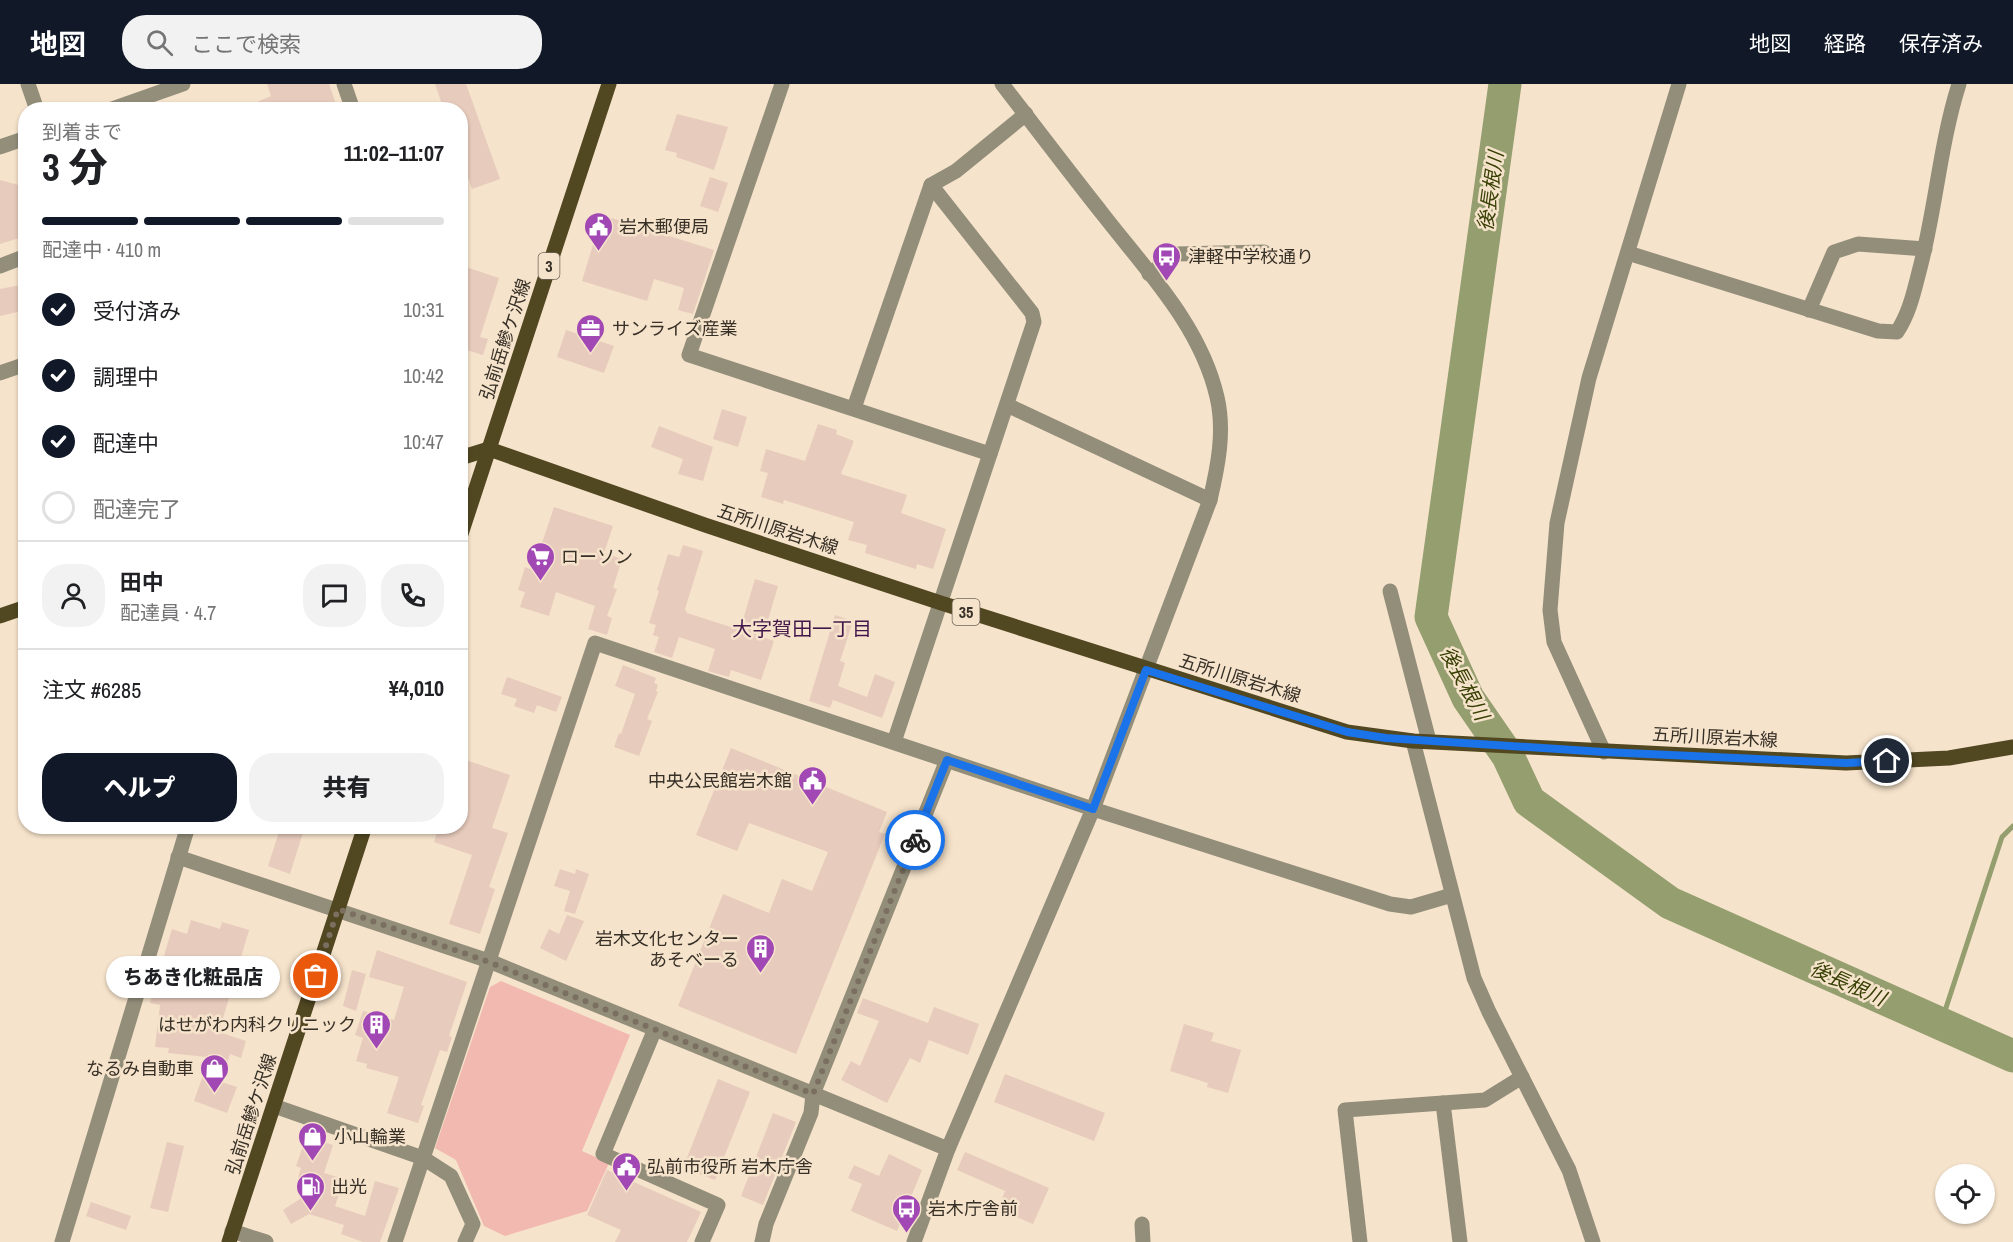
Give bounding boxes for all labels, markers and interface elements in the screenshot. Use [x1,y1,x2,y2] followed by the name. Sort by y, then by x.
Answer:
[122,15,542,69] search box
[30,25,86,63] text: 地図
[143,26,176,59] icon: search
[191,29,301,59] text: ここで検索
[1749,29,1791,58] text: 地図
[1824,29,1866,58] text: 経路
[1899,29,1983,58] text: 保存済み
[42,118,122,145] text: 到着まで
[344,138,444,168] text: 11:02–11:07
[42,141,108,193] text: 3 分
[1471,148,1509,232] water label: 後長根川
[582,210,614,252] public building icon: 岩木郵便局
[619,214,709,239] place label: 岩木郵便局
[42,236,161,263] text: 配達中 · 410 m
[1151,240,1183,282] bus stop icon: 津軽中学校通り
[1188,244,1314,269] place label: 津軽中学校通り
[538,253,560,279] road number: 3
[474,275,536,403] street label: 弘前岳鰺ケ沢線
[42,293,75,326] icon: check
[93,296,181,326] text: 受付済み
[403,296,444,323] text: 10:31
[575,312,607,354] office icon: サンライズ産業
[612,316,737,341] place label: サンライズ産業
[42,359,75,392] icon: check
[93,362,159,392] text: 調理中
[403,362,444,389] text: 10:42
[42,425,75,458] icon: check
[93,428,159,458] text: 配達中
[403,428,444,455] text: 10:47
[93,494,181,524] text: 配達完了
[714,498,842,560] street label: 五所川原岩木線
[524,540,556,582] supermarket icon: ローソン
[561,544,633,569] place label: ローソン
[42,564,105,627] button: person
[303,564,366,627] button: chat
[381,564,444,627] button: phone
[120,567,164,597] text: 田中
[120,599,216,626] text: 配達員 · 4.7
[952,599,980,625] road number: 35
[732,615,872,642] district label: 大字賀田一丁目
[1434,641,1497,726] water label: 後長根川
[1176,648,1304,708] street label: 五所川原岩木線
[389,673,444,703] text: ¥4,010
[42,675,141,705] text: 注文 #6285
[1651,721,1779,753] street label: 五所川原岩木線
[1861,735,1912,786] pin
[1870,744,1903,777] icon: home
[42,753,237,822] button: ヘルプ
[249,753,444,822] button: 共有
[797,764,829,806] public building icon: 中央公民館岩木館
[648,768,792,793] place label: 中央公民館岩木館
[885,810,945,870] courier
[899,824,932,857] icon: bike
[595,926,739,972] place label: 岩木文化センター あそべーる
[744,932,776,974] building icon: 岩木文化センター あそべーる
[290,950,341,1001] pin
[1806,954,1892,1012] water label: 後長根川
[106,955,280,997] callout: ちあき化粧品店
[299,959,332,992] icon: bag
[123,963,263,990] text: ちあき化粧品店
[361,1008,393,1050] building icon: はせがわ内科クリニック
[158,1012,356,1037] place label: はせがわ内科クリニック
[220,1050,282,1178] street label: 弘前岳鰺ケ沢線
[199,1052,231,1094] shop icon: なるみ自動車
[86,1056,194,1081] place label: なるみ自動車
[297,1120,329,1162] shop icon: 小山輪業
[334,1124,406,1149] place label: 小山輪業
[610,1150,642,1192] public building icon: 弘前市役所 岩木庁舎
[647,1154,813,1179] place label: 弘前市役所 岩木庁舎
[1935,1164,1995,1224] map controls
[1935,1164,1995,1224] button: locate
[294,1170,326,1212] fuel station icon: 出光
[331,1174,367,1199] place label: 出光
[891,1192,923,1234] bus stop icon: 岩木庁舎前
[928,1196,1018,1221] place label: 岩木庁舎前

